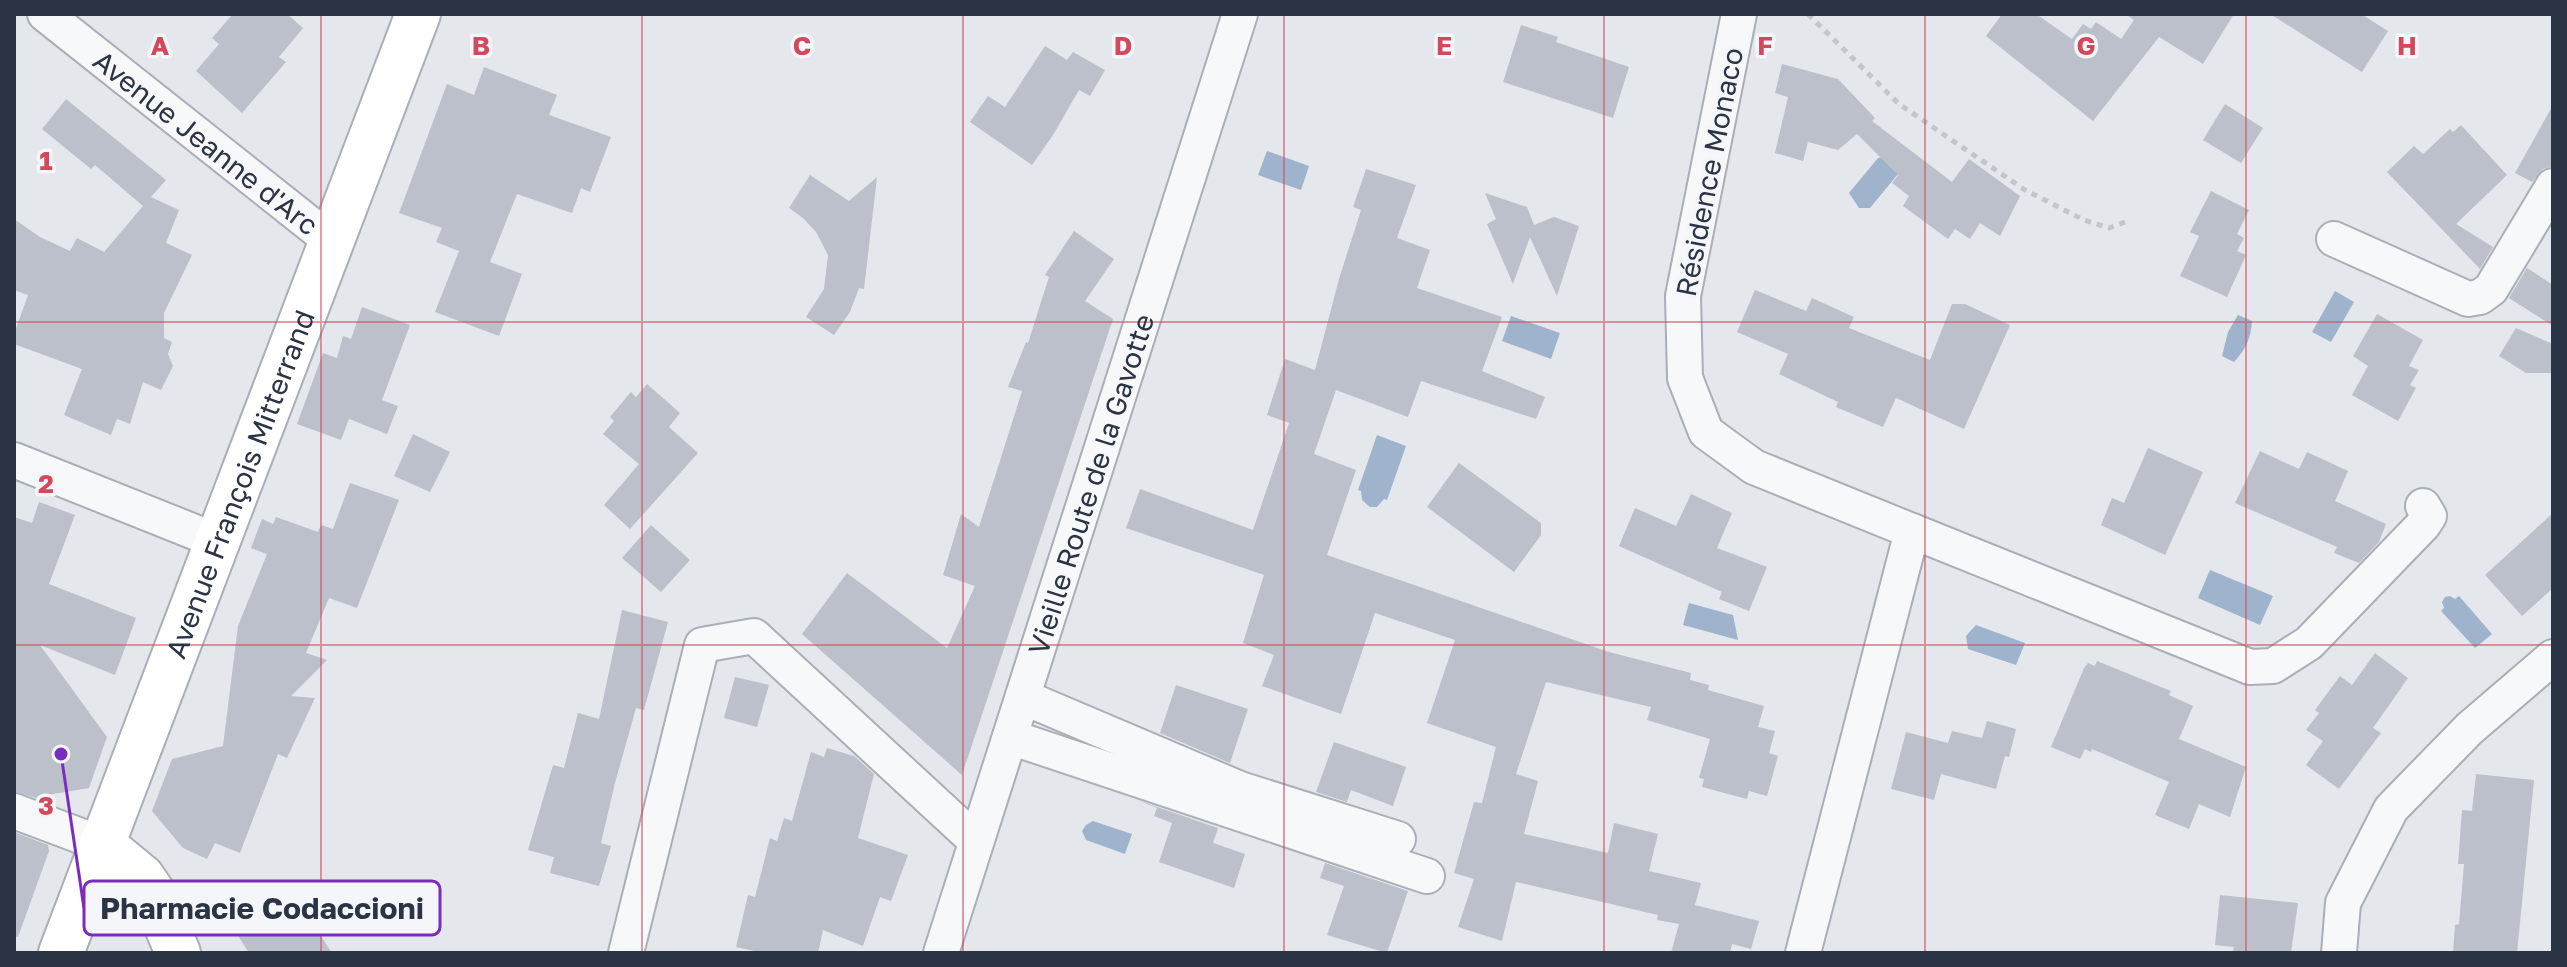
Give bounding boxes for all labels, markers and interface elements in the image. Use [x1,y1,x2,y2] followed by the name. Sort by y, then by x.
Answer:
[472,30,490,61] text: B
[793,30,811,61] text: C
[1114,30,1132,61] text: D
[1436,30,1452,61] text: E
[1757,30,1773,61] text: F
[2076,30,2096,61] text: G
[2397,30,2417,61] text: H
[87,44,325,240] street label: Avenue Jeanne d'Arc
[1669,45,1749,299] street label: Résidence Monaco
[39,145,53,176] text: 1
[158,305,320,662] street label: Avenue François Mitterrand
[1021,310,1160,659] street label: Vieille Route de la Gavotte
[38,468,54,499] text: 2
[38,790,54,821] text: 3
[84,881,440,935] callout: Pharmacie Codaccioni
[100,890,424,926] text: Pharmacie Codaccioni

